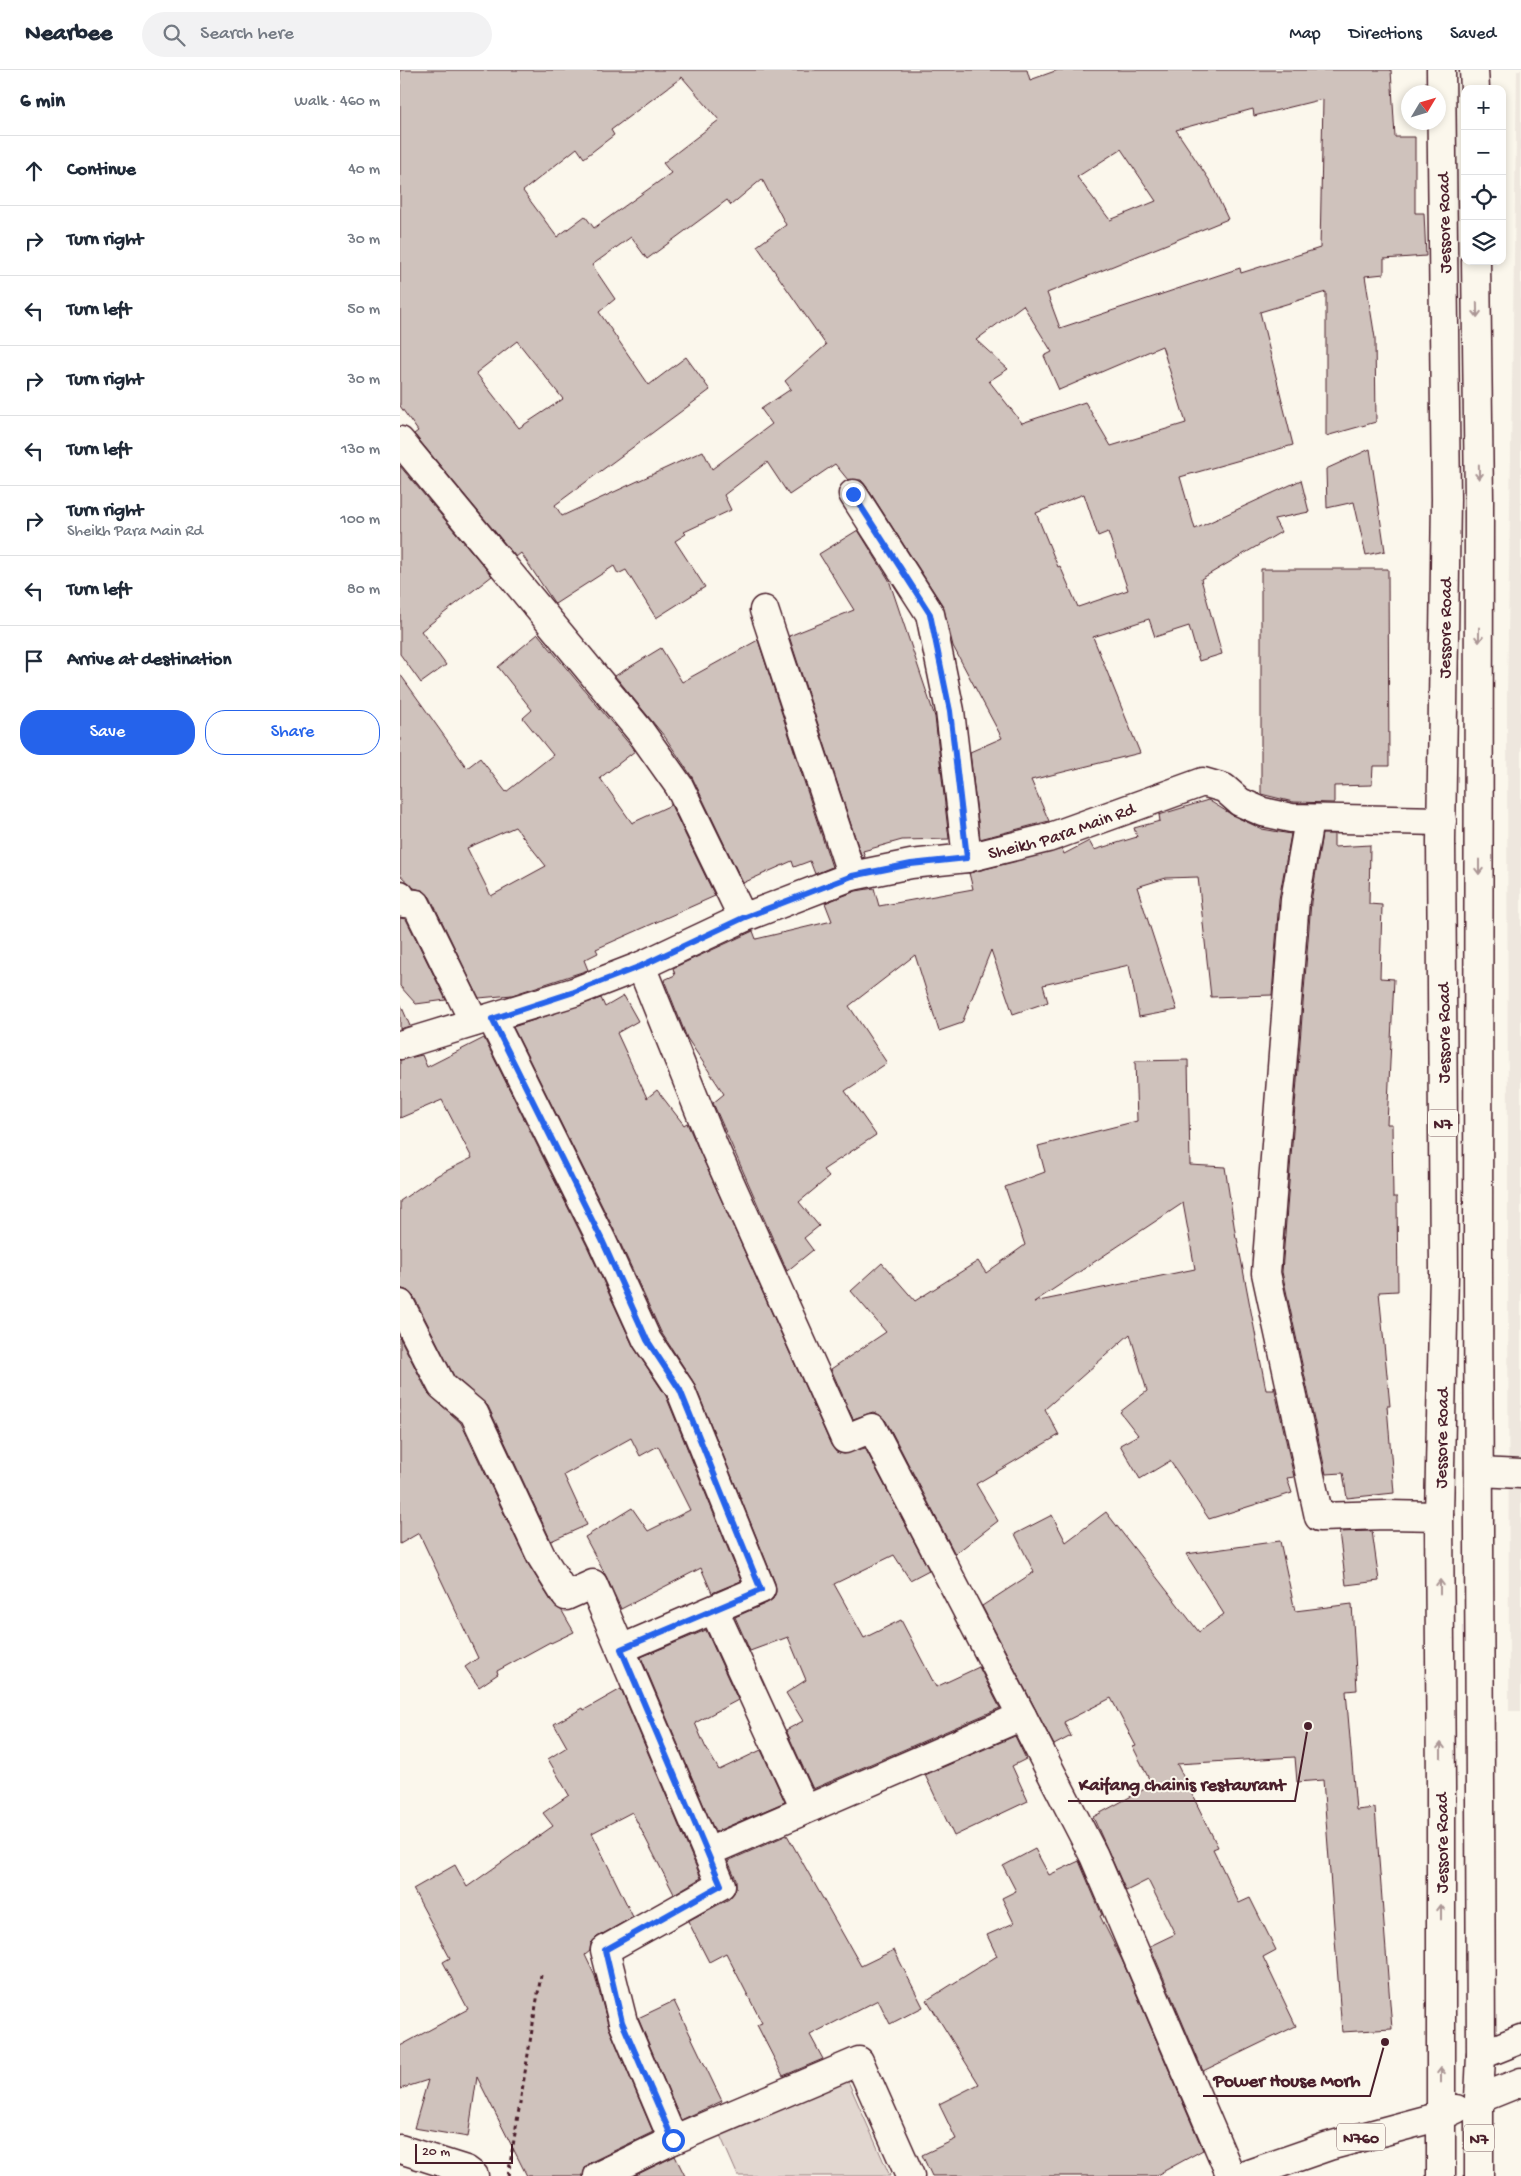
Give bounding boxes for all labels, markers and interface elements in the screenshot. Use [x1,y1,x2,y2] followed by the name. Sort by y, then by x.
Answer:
[142,12,492,57] search box
[25,20,112,49] text: Nearbee
[160,21,188,49] icon: search
[200,23,294,46] text: Search here
[1289,24,1321,45] text: Map
[1349,24,1422,45] text: Directions
[1450,24,1496,45] text: Saved
[1401,85,1446,130] north arrow
[1461,85,1506,265] map controls
[1461,85,1506,130] button: +
[20,90,65,115] text: 6 min
[294,93,380,112] text: Walk · 460 m
[1461,130,1506,175] button: −
[20,157,48,185] icon: ahead
[67,159,136,182] text: Continue
[348,161,380,180] text: 40 m
[1434,171,1457,273] street label: Jessore Road
[1461,175,1506,220] button: locate
[1461,220,1506,265] button: layers
[20,227,48,255] icon: right
[67,229,143,252] text: Turn right
[347,231,380,250] text: 30 m
[20,297,48,325] icon: left
[67,299,131,322] text: Turn left
[347,301,380,320] text: 50 m
[1472,302,1482,318] one-way arrow
[20,367,48,395] icon: right
[67,369,143,392] text: Turn right
[347,371,380,390] text: 30 m
[20,437,48,465] icon: left
[67,439,131,462] text: Turn left
[341,441,380,460] text: 130 m
[1474,464,1484,480] one-way arrow
[842,483,865,506] route end
[67,500,143,523] text: Turn right
[20,507,48,535] icon: right
[340,511,380,530] text: 100 m
[67,523,203,542] text: Sheikh Para Main Rd
[1435,576,1458,679] street label: Jessore Road
[20,577,48,605] icon: left
[67,579,131,602] text: Turn left
[347,581,380,600] text: 80 m
[1474,626,1484,643] one-way arrow
[20,647,48,675] icon: arrive
[67,649,231,672] text: Arrive at destination
[20,710,195,755] button: Save
[205,710,380,755] button: Share
[986,799,1140,865] street label: Sheikh Para Main Rd
[1474,859,1484,875] one-way arrow
[1435,981,1456,1083] street label: Jessore Road
[1428,1110,1458,1136] road number: N7
[1432,1386,1455,1489] street label: Jessore Road
[1435,1580,1445,1596] one-way arrow
[1436,1742,1446,1758] one-way arrow
[1068,1767,1295,1801] callout: Kaifang chainis restaurant
[1078,1775,1288,1798] text: Kaifang chainis restaurant
[1433,1791,1454,1893] street label: Jessore Road
[1436,1905,1446,1921] one-way arrow
[1203,2062,1370,2096] callout: Power House Morh
[1436,2067,1446,2084] one-way arrow
[1213,2071,1361,2094] text: Power House Morh
[1337,2124,1385,2150] road number: N760
[1464,2124,1494,2152] road number: N7
[662,2129,685,2152] route start
[415,2141,512,2164] scale bar
[422,2144,450,2161] text: 20 m

